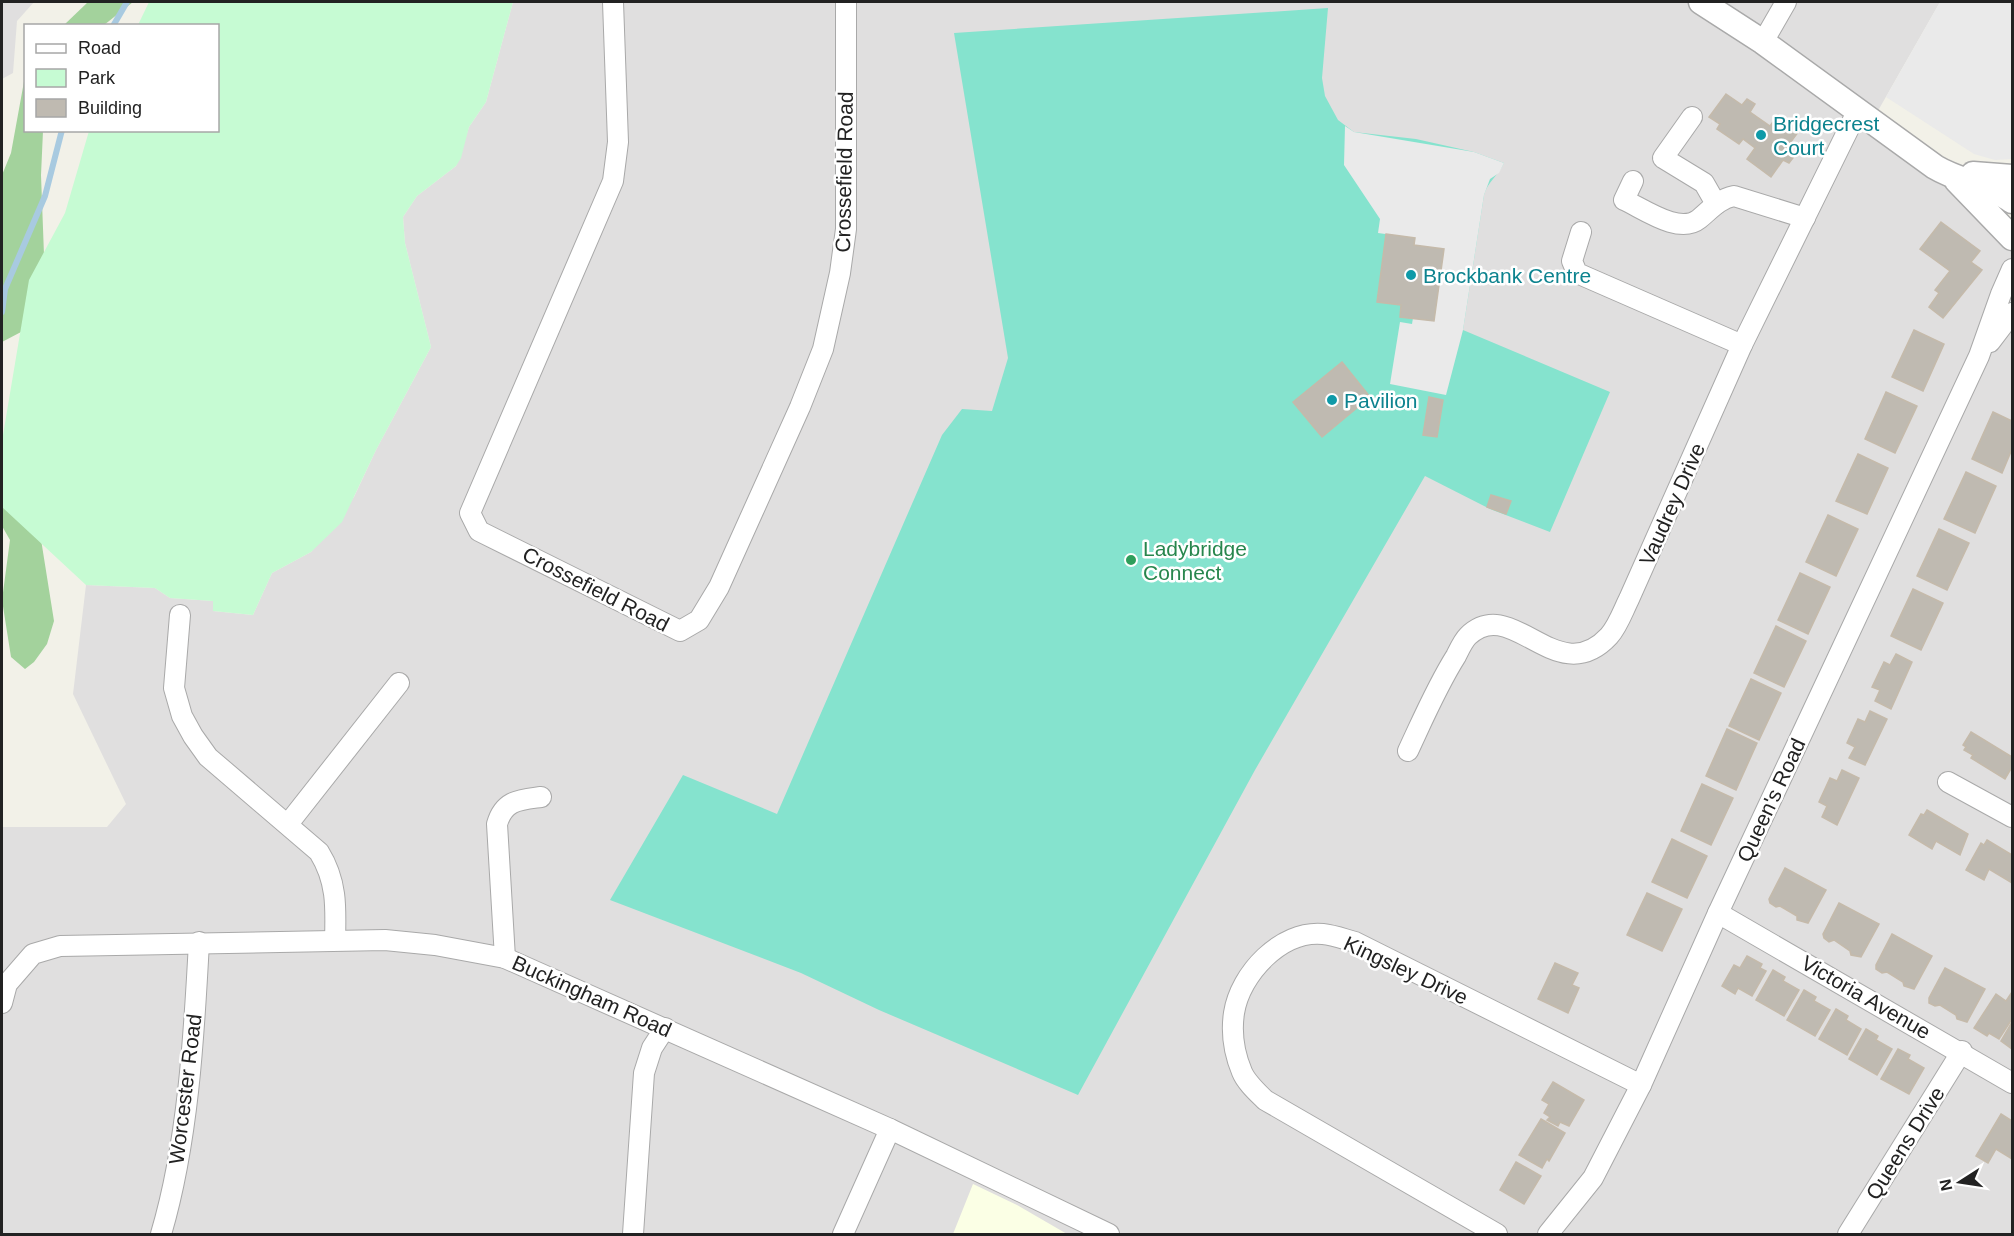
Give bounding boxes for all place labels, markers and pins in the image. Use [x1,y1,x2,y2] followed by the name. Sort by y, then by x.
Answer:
[1773,112,1879,159] place label: Bridgecrest Court
[1754,128,1768,142] marker: Bridgecrest Court
[1423,264,1591,287] place label: Brockbank Centre
[1404,268,1418,282] marker: Brockbank Centre
[1344,389,1418,412] place label: Pavilion
[1325,393,1339,407] marker: Pavilion
[1143,537,1247,584] place label: Ladybridge Connect
[1124,553,1138,567] marker: Ladybridge Connect

